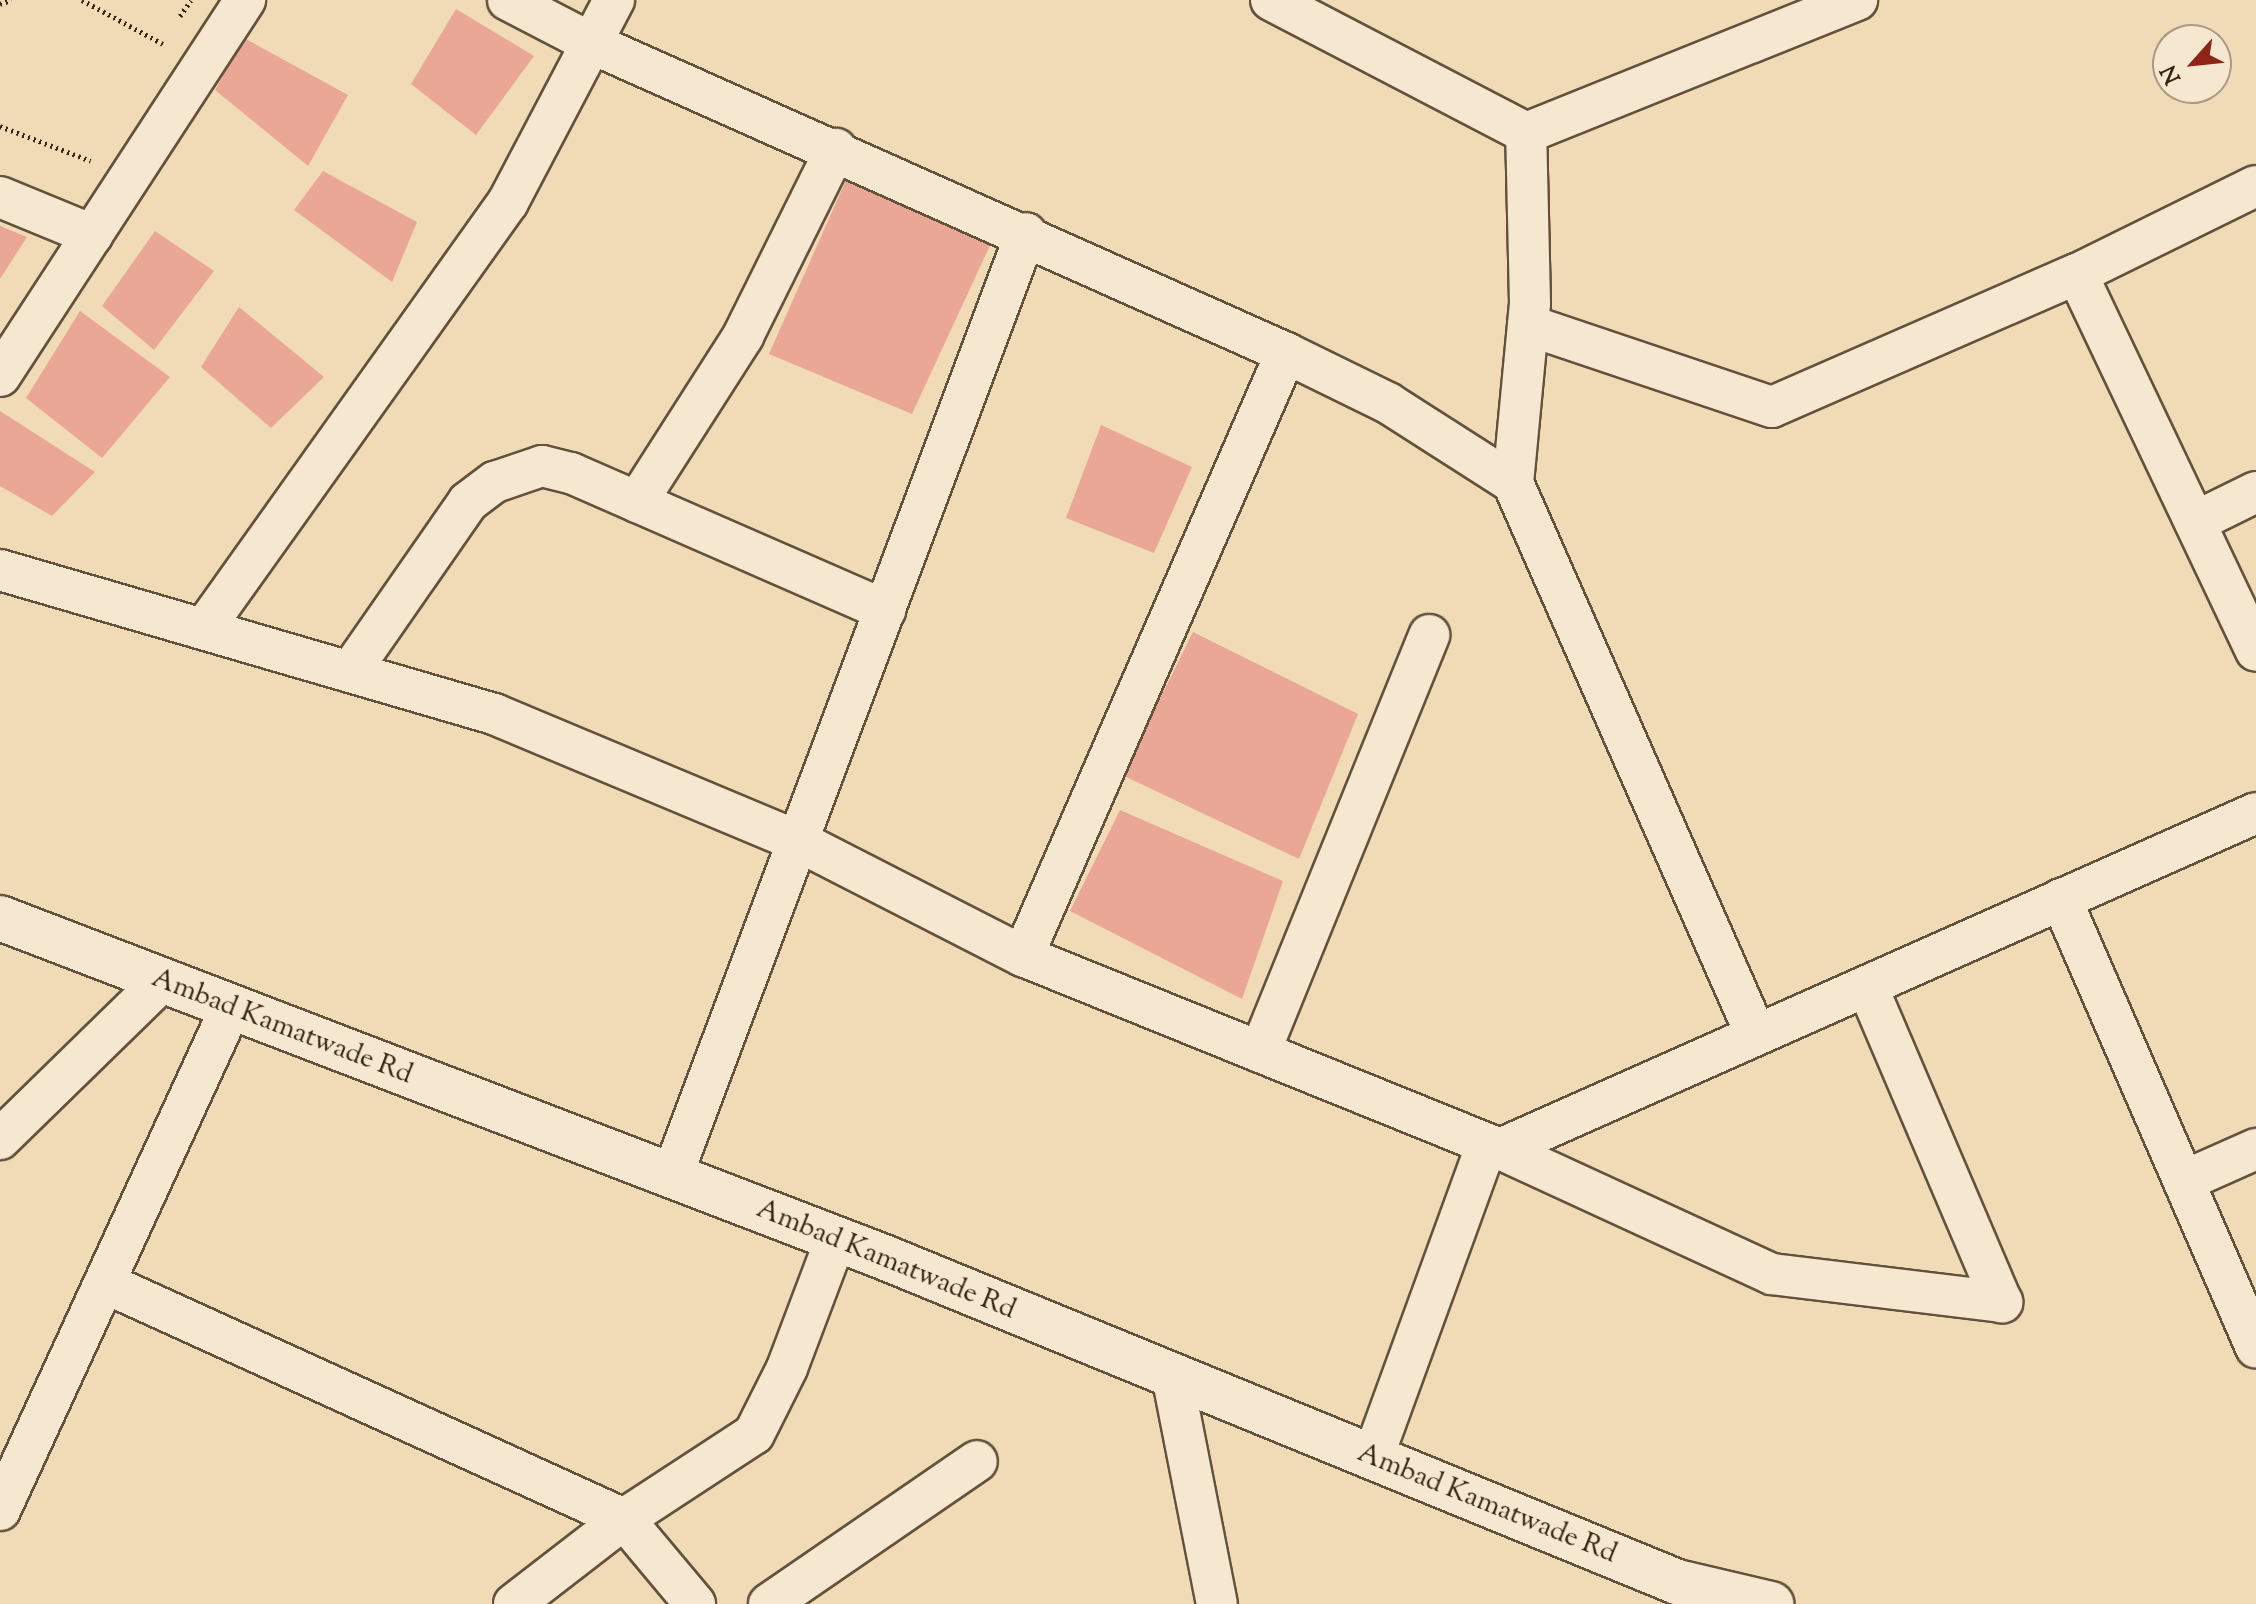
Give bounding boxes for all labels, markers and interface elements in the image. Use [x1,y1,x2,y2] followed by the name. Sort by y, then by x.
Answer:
[2152,24,2232,104] north arrow
[2154,59,2191,89] text: N
[147,962,417,1092] street label: Ambad Kamatwade Rd
[751,1193,1021,1327] street label: Ambad Kamatwade Rd
[1352,1437,1622,1571] street label: Ambad Kamatwade Rd

